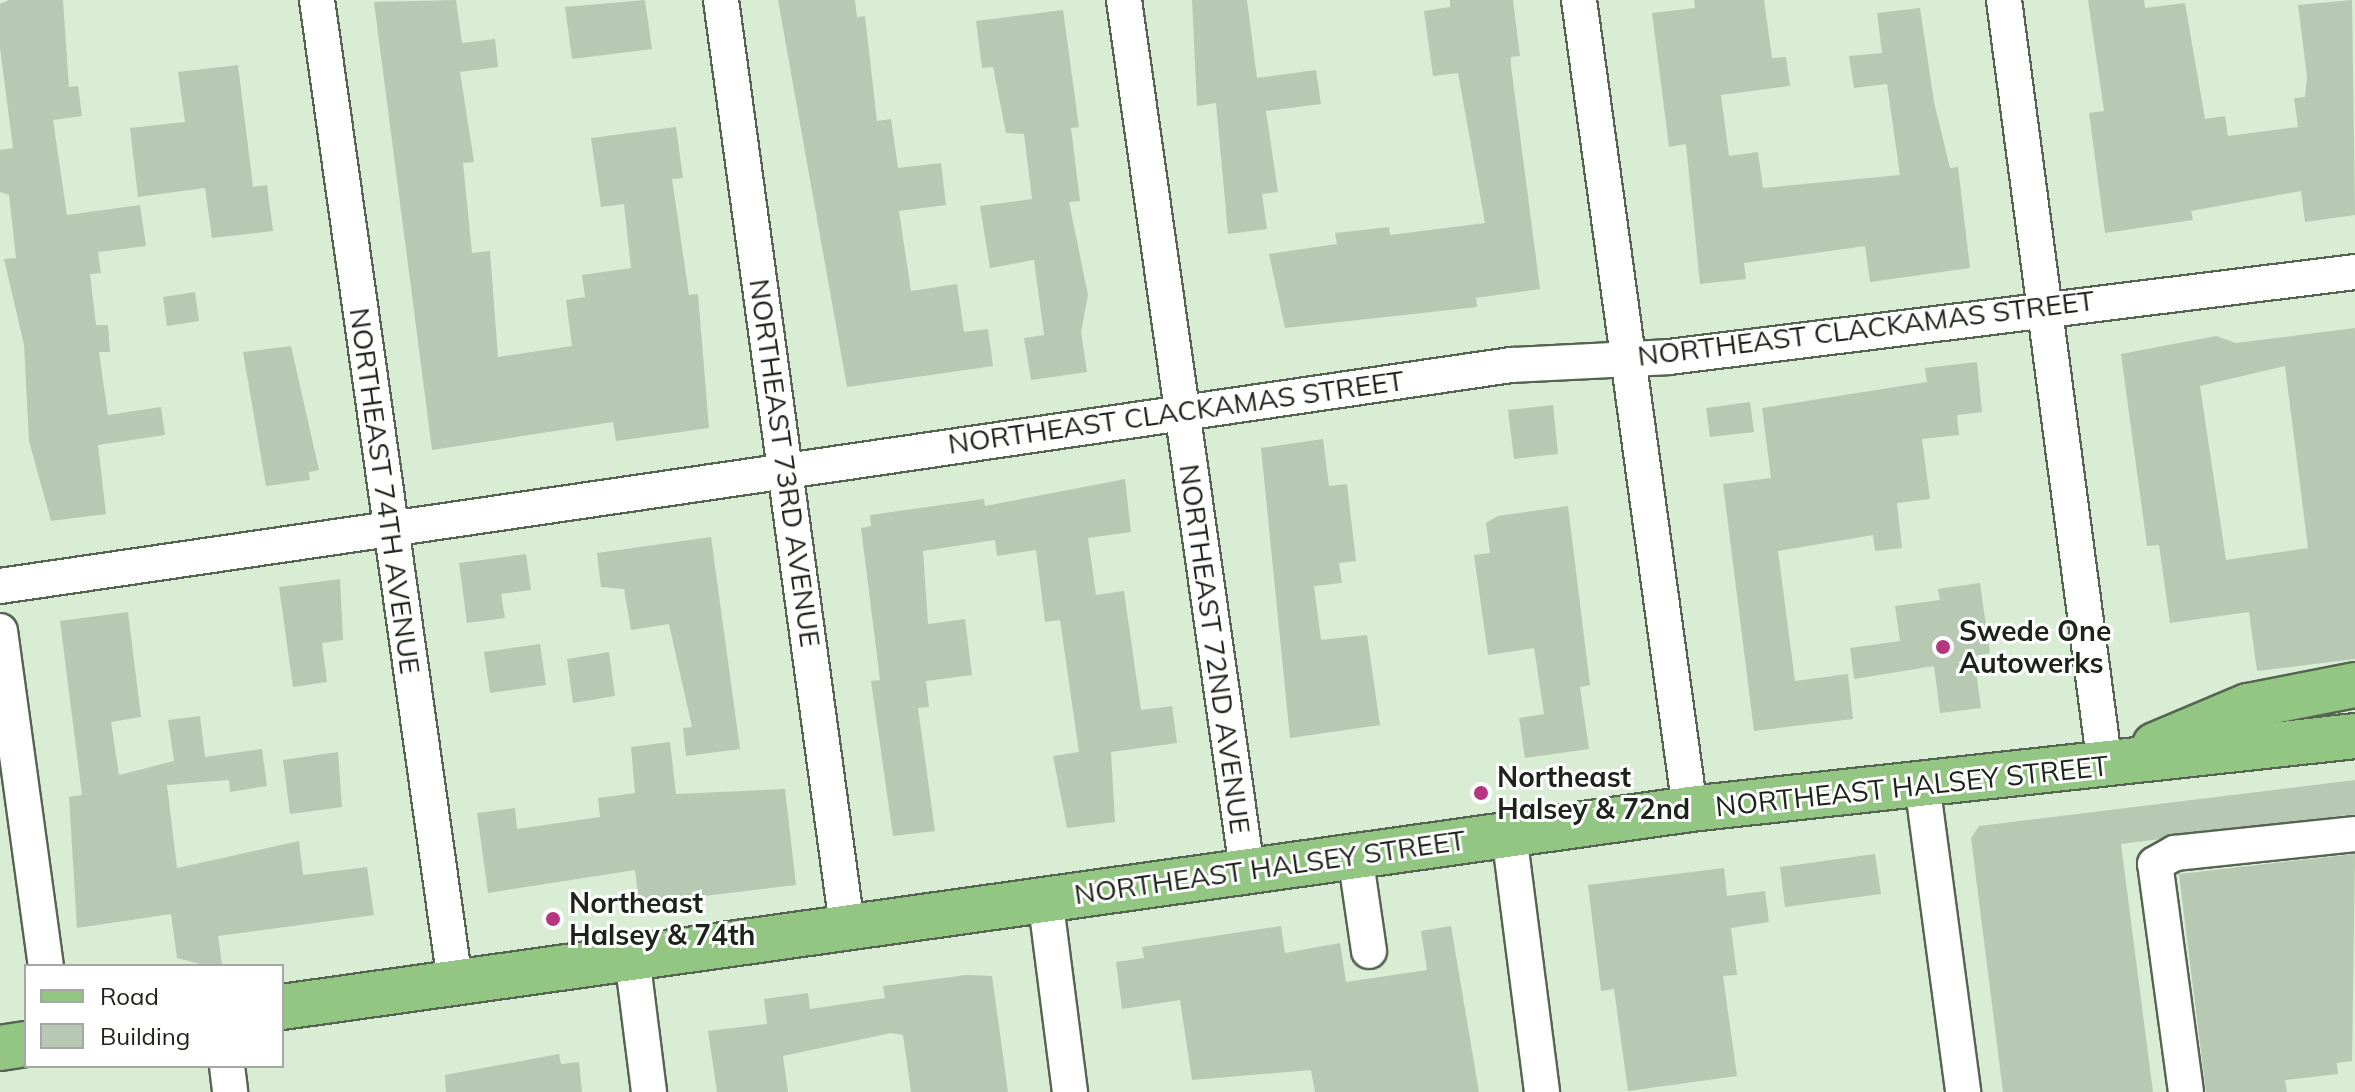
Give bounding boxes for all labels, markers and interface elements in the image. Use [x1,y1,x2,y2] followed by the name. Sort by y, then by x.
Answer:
[743,277,827,649] street label: NORTHEAST 73RD AVENUE
[1636,283,2096,373] street label: NORTHEAST CLACKAMAS STREET
[343,306,427,676] street label: NORTHEAST 74TH AVENUE
[946,363,1406,461] street label: NORTHEAST CLACKAMAS STREET
[1172,462,1258,836] street label: NORTHEAST 72ND AVENUE
[1959,614,2111,680] place label: Swede One Autowerks
[1934,638,1952,656] marker: Swede One Autowerks
[1714,749,2110,823] street label: NORTHEAST HALSEY STREET
[1497,760,1690,826] place label: Northeast Halsey & 72nd
[1472,784,1490,802] marker: Northeast Halsey & 72nd
[1072,823,1468,911] street label: NORTHEAST HALSEY STREET
[569,886,755,952] place label: Northeast Halsey & 74th
[544,910,562,928] marker: Northeast Halsey & 74th
[24,964,284,1068] legend
[100,981,159,1011] text: Road
[100,1021,190,1051] text: Building

